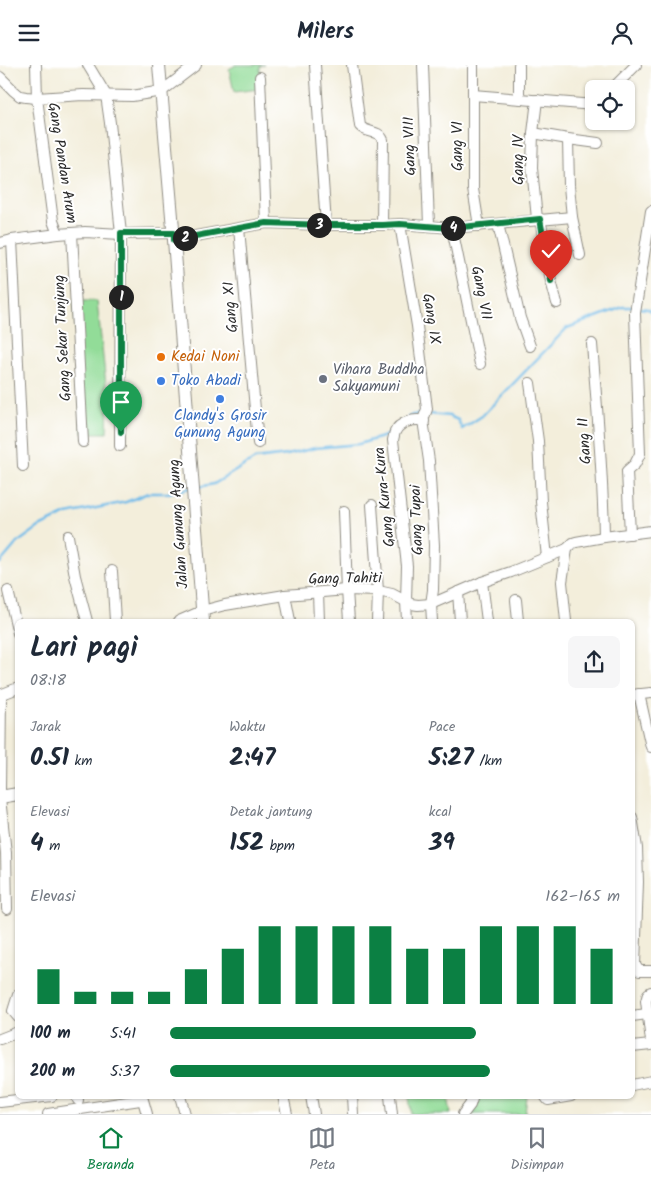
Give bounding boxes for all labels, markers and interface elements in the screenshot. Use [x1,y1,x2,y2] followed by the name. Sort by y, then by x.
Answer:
[297,15,354,50] text: Milers
[15,19,43,47] icon: menu
[608,19,636,47] icon: person
[585,80,635,130] map controls
[585,80,635,130] button: locate
[41,101,83,225] street label: Gang Pandan Arum
[397,116,423,176] street label: Gang VIII
[446,121,470,171] street label: Gang VI
[507,134,531,185] street label: Gang IV
[306,213,332,237] pin: 3
[316,214,323,236] text: 3
[440,215,466,241] pin: 4
[450,217,457,239] text: 4
[172,225,198,251] pin: 2
[181,227,190,249] text: 2
[530,230,572,281] pin
[537,237,565,265] icon: check
[464,264,498,322] street label: Gang VII
[48,274,78,402] street label: Gang Sekar Tunjung
[217,280,245,334] street label: Gang XI
[108,285,134,309] pin: 1
[119,286,124,308] text: 1
[415,292,447,347] street label: Gang IX
[171,345,241,369] place label: Kedai Noni
[155,351,167,363] marker: Kedai Noni
[333,358,424,399] place label: Vihara Buddha Sakyamuni
[171,369,242,393] place label: Toko Abadi
[317,373,329,385] marker: Vihara Buddha Sakyamuni
[155,375,167,387] marker: Toko Abadi
[100,381,142,432] pin
[107,388,135,416] icon: arrive
[214,393,226,405] marker: Clandy's Grosir Gunung Agung
[174,404,267,445] place label: Clandy's Grosir Gunung Agung
[571,417,599,465] street label: Gang II
[368,446,402,548] street label: Gang Kura-Kura
[162,458,196,590] street label: Jalan Gunung Agung
[404,483,430,556] street label: Gang Tupai
[308,566,383,592] street label: Gang Tahiti
[30,626,138,671] text: Lari pagi
[568,636,620,688] button: share
[30,668,66,693] text: 08:18
[30,716,61,738] text: Jarak
[229,716,266,738] text: Waktu
[429,716,455,738] text: Pace
[30,738,69,778] text: 0.51
[229,738,275,778] text: 2:47
[429,738,474,778] text: 5:27
[69,750,92,772] text: km
[474,750,502,772] text: /km
[30,801,70,823] text: Elevasi
[229,801,313,823] text: Detak jantung
[429,801,451,823] text: kcal
[30,823,44,863] text: 4
[229,823,264,863] text: 152
[429,823,455,863] text: 39
[44,835,60,857] text: m
[264,835,295,857] text: bpm
[30,884,75,909] text: Elevasi
[545,884,620,909] text: 162–165 m
[30,1021,71,1046] text: 100 m
[110,1021,136,1046] text: 5:41
[30,1059,75,1084] text: 200 m
[110,1059,139,1084] text: 5:37
[87,1124,134,1176] tab: Beranda
[308,1124,336,1176] tab: Peta
[510,1124,564,1176] tab: Disimpan

